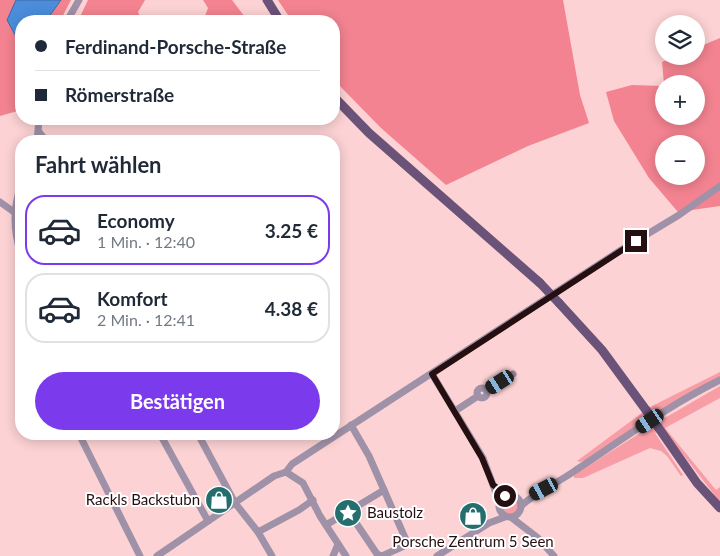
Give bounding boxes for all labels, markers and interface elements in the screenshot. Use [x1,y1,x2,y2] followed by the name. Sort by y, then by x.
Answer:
[655,15,705,185] map controls
[655,15,705,65] button: layers
[65,35,286,58] text: Ferdinand-Porsche-Straße
[655,75,705,125] button: +
[65,83,174,106] text: Römerstraße
[655,135,705,185] button: −
[35,151,162,178] text: Fahrt wählen
[37,208,82,253] icon: car
[97,209,175,232] text: Economy
[265,219,318,242] text: 3.25 €
[625,230,647,252] route end
[97,232,195,251] text: 1 Min. · 12:40
[37,286,82,331] icon: car
[97,287,168,310] text: Komfort
[265,297,318,320] text: 4.38 €
[97,310,195,329] text: 2 Min. · 12:41
[483,368,516,396] car
[35,372,320,430] button: Bestätigen
[633,406,666,436] car
[527,475,560,503] car
[204,485,234,515] shop icon: Rackls Backstubn
[494,485,516,507] route start
[86,490,200,508] place label: Rackls Backstubn
[333,498,363,528] place icon: Baustolz
[458,501,488,531] shop icon: Porsche Zentrum 5 Seen
[367,503,423,521] place label: Baustolz
[392,532,554,550] place label: Porsche Zentrum 5 Seen

